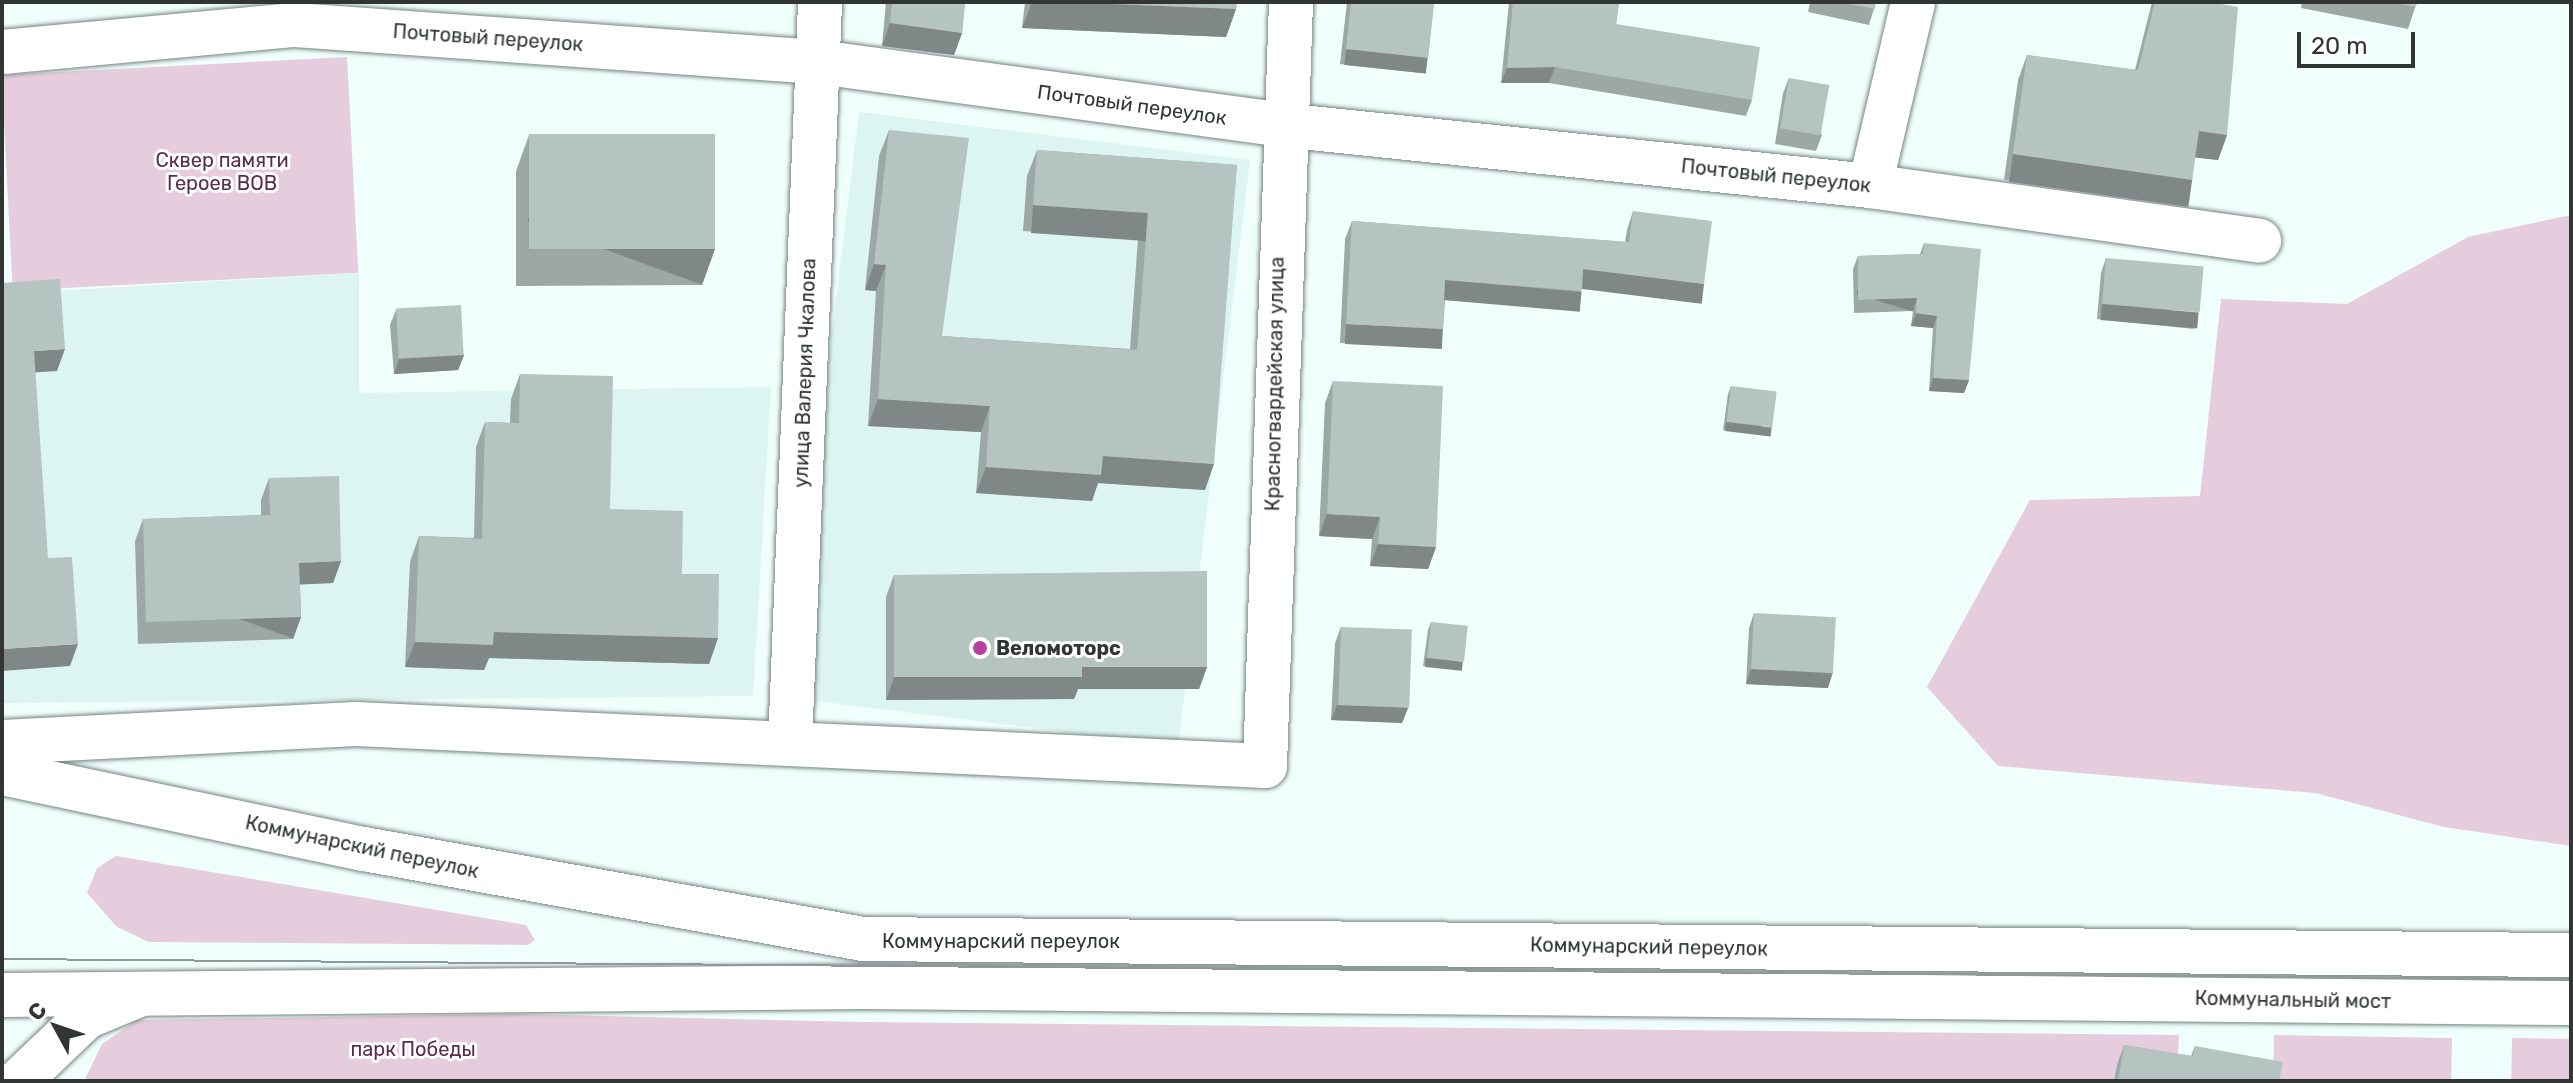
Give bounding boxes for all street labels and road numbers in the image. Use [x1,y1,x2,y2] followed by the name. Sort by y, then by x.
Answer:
[392,19,584,57] street label: Почтовый переулок
[1036,80,1228,130] street label: Почтовый переулок
[1680,154,1872,198] street label: Почтовый переулок
[1261,256,1289,512] street label: Красногвардейская улица
[789,258,821,488] street label: улица Валерия Чкалова
[243,811,481,883] street label: Коммунарский переулок
[882,929,1120,953] street label: Коммунарский переулок
[1530,933,1768,961] street label: Коммунарский переулок
[2195,986,2391,1014] street label: Коммунальный мост

